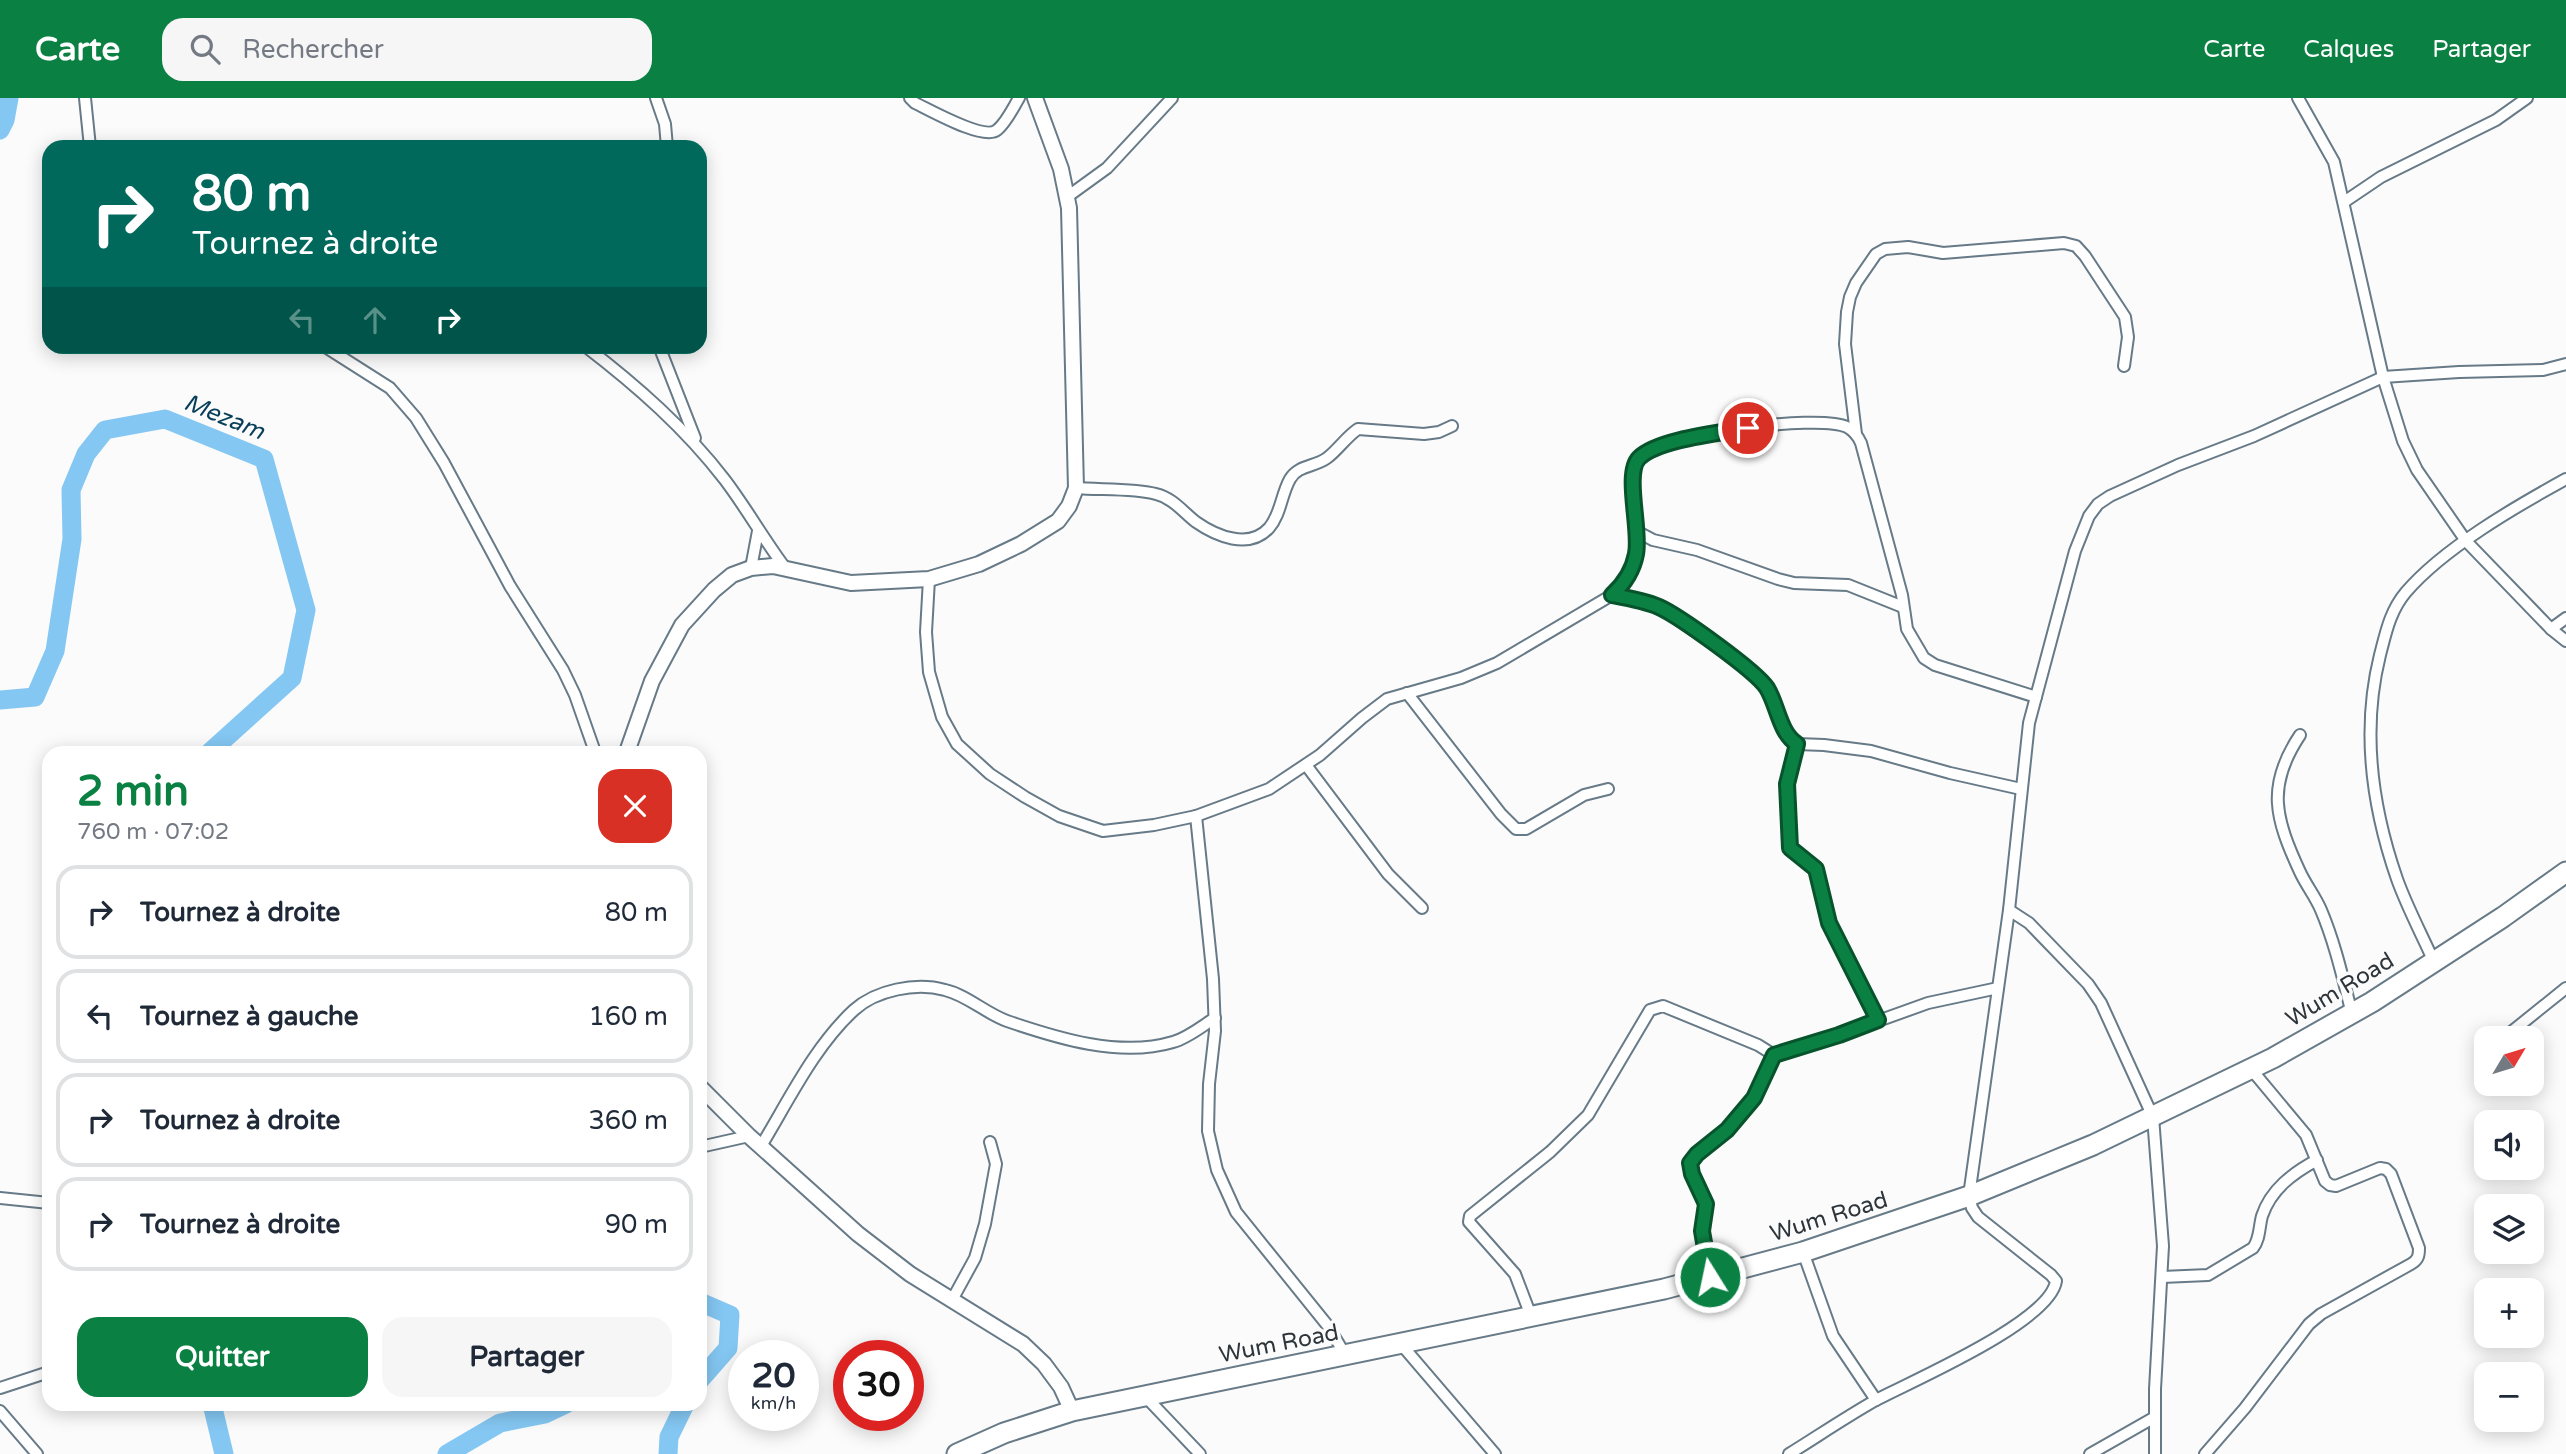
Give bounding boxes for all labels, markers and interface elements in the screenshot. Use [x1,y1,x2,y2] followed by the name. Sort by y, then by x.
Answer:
[162,18,652,81] search box
[35,30,120,69] text: Carte
[186,30,224,68] icon: search
[242,34,384,65] text: Rechercher
[2203,35,2265,64] text: Carte
[2303,35,2394,64] text: Calques
[2432,35,2531,64] text: Partager
[192,165,311,224] text: 80 m
[77,168,168,259] icon: right
[192,225,438,263] text: Tournez à droite
[283,301,321,339] icon: left
[356,301,394,339] icon: ahead
[429,301,467,339] icon: right
[180,388,269,447] water label: Mezam
[1718,398,1778,458] pin
[1729,409,1767,447] icon: arrive
[77,766,189,817] text: 2 min
[598,769,672,843] button: close
[77,818,229,846] text: 760 m · 07:02
[81,893,119,931] icon: right
[140,897,340,928] text: Tournez à droite
[605,897,668,928] text: 80 m
[2281,947,2399,1033] street label: Wum Road
[81,997,119,1035] icon: left
[140,1001,359,1032] text: Tournez à gauche
[588,1001,668,1032] text: 160 m
[2474,1026,2544,1096] north arrow
[2474,1026,2544,1432] map controls
[81,1101,119,1139] icon: right
[140,1105,340,1136] text: Tournez à droite
[588,1105,668,1136] text: 360 m
[2474,1110,2544,1180] button: sound
[1767,1186,1891,1248] street label: Wum Road
[2474,1194,2544,1264] button: layers
[81,1205,119,1243] icon: right
[140,1209,340,1240] text: Tournez à droite
[605,1209,668,1240] text: 90 m
[1673,1240,1747,1314] position arrow
[2474,1278,2544,1348] button: +
[77,1317,368,1397] button: Quitter
[382,1317,672,1397] button: Partager
[1217,1319,1341,1369] street label: Wum Road
[833,1340,924,1431] speed limit sign: 30
[752,1355,795,1397] text: 20
[2474,1362,2544,1432] button: −
[751,1392,796,1414] text: km/h

